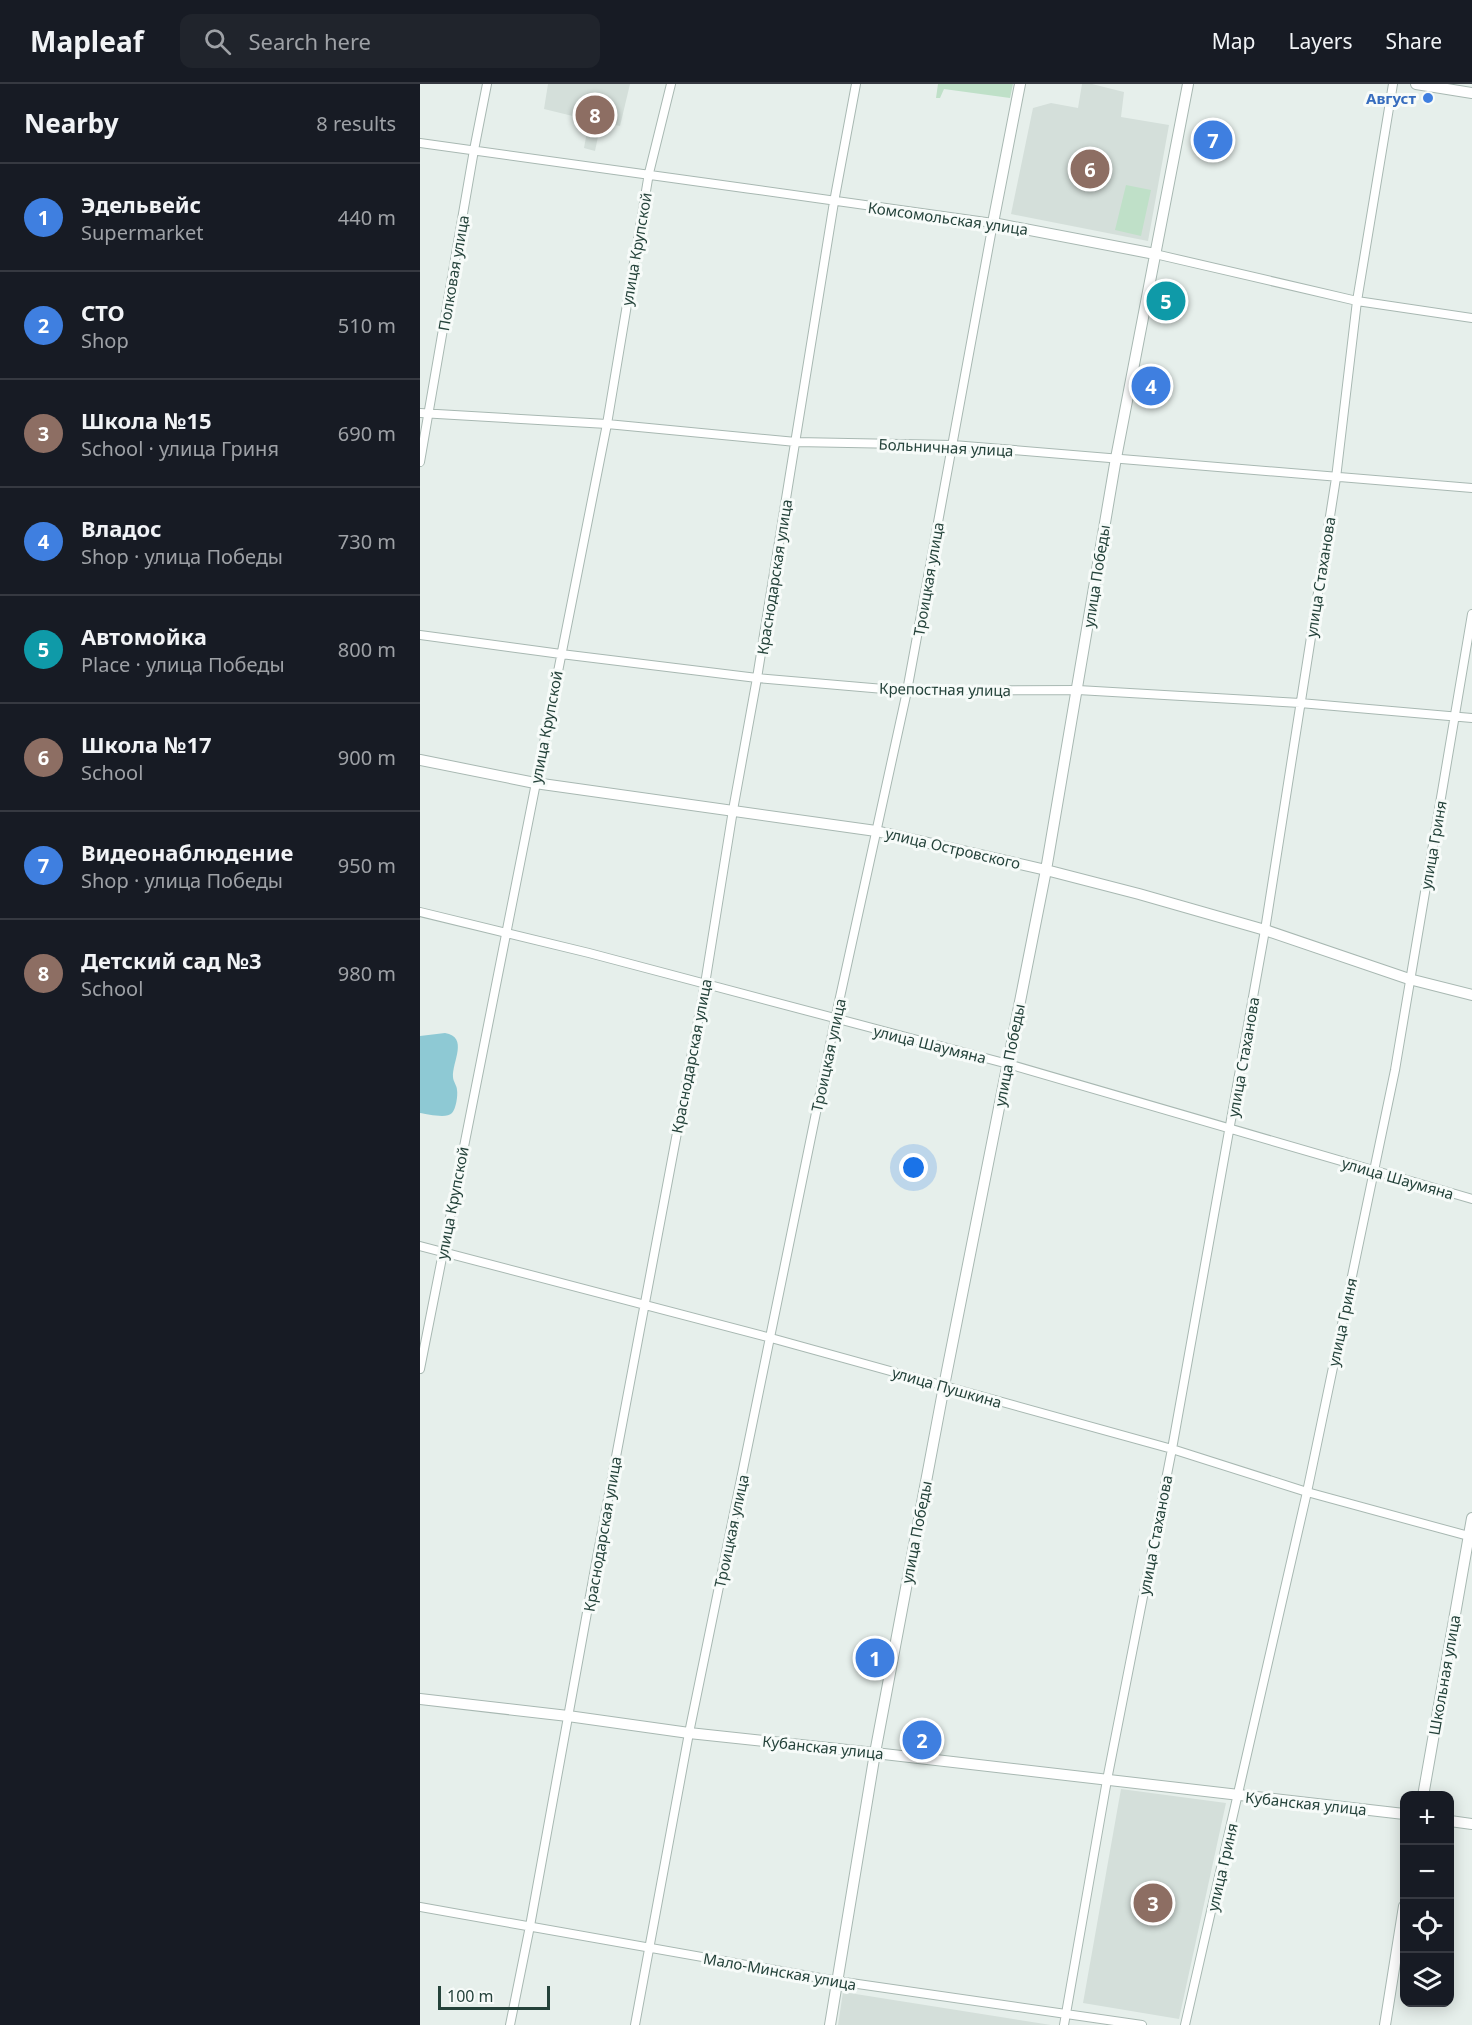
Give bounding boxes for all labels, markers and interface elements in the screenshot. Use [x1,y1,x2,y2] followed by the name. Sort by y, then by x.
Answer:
[180,14,600,68] search box
[30,22,144,60] text: Mapleaf
[201,25,234,58] icon: search
[249,26,371,56] text: Search here
[1212,27,1256,55] text: Map
[1289,27,1353,55] text: Layers
[1386,27,1442,55] text: Share
[1366,88,1416,108] place label: Август
[1421,91,1435,105] marker: Август
[576,93,615,138] pin: 8
[24,105,119,141] text: Nearby
[316,110,396,137] text: 8 results
[1194,118,1232,162] pin: 7
[1070,146,1110,191] pin: 6
[81,189,201,219] text: Эдельвейс
[616,191,656,307] street label: улица Крупской
[867,197,1029,239] street label: Комсомольская улица
[38,204,49,231] text: 1
[338,204,396,231] text: 440 m
[433,214,473,332] street label: Полковая улица
[81,219,204,246] text: Supermarket
[1146,278,1186,324] pin: 5
[81,297,125,327] text: СТО
[38,312,49,339] text: 2
[338,312,396,339] text: 510 m
[81,327,129,354] text: Shop
[1132,364,1170,408] pin: 4
[81,405,212,435] text: Школа №15
[38,420,49,447] text: 3
[338,420,396,447] text: 690 m
[878,433,1014,461] street label: Больничная улица
[81,435,279,462] text: School · улица Гриня
[752,498,796,656] street label: Краснодарская улица
[81,513,162,543] text: Владос
[1301,515,1339,639] street label: улица Стаханова
[908,520,948,638] street label: Троицкая улица
[1078,523,1114,629] street label: улица Победы
[38,528,49,555] text: 4
[338,528,396,555] text: 730 m
[81,543,283,570] text: Shop · улица Победы
[81,621,207,651] text: Автомойка
[38,636,49,663] text: 5
[338,636,396,663] text: 800 m
[81,651,285,678] text: Place · улица Победы
[525,669,567,785] street label: улица Крупской
[879,678,1011,700] street label: Крепостная улица
[81,729,212,759] text: Школа №17
[38,744,49,771] text: 6
[338,744,396,771] text: 900 m
[81,759,143,786] text: School
[1415,799,1451,891] street label: улица Гриня
[884,823,1023,873] street label: улица Островского
[81,837,293,867] text: Видеонаблюдение
[38,852,49,879] text: 7
[338,852,396,879] text: 950 m
[81,867,283,894] text: Shop · улица Победы
[81,945,262,975] text: Детский сад №3
[38,960,49,987] text: 8
[338,960,396,987] text: 980 m
[81,975,143,1002] text: School
[666,977,716,1135] street label: Краснодарская улица
[1223,995,1263,1119] street label: улица Стаханова
[806,996,850,1114] street label: Троицкая улица
[989,1002,1029,1108] street label: улица Победы
[872,1020,988,1068] street label: улица Шаумяна
[431,1145,473,1261] street label: улица Крупской
[1340,1152,1456,1204] street label: улица Шаумяна
[899,1153,928,1182] your location
[1323,1276,1361,1368] street label: улица Гриня
[890,1362,1004,1412] street label: улица Пушкина
[578,1455,626,1613] street label: Краснодарская улица
[709,1472,753,1590] street label: Троицкая улица
[1134,1473,1176,1597] street label: улица Стаханова
[896,1479,936,1585] street label: улица Победы
[1424,1613,1464,1737] street label: Школьная улица
[856,1636,894,1680] pin: 1
[902,1718,942,1762] pin: 2
[761,1731,885,1763] street label: Кубанская улица
[1244,1787,1368,1819] street label: Кубанская улица
[1400,1791,1454,2007] map controls
[1400,1791,1454,1845] button: +
[1202,1821,1242,1913] street label: улица Гриня
[1400,1845,1454,1899] button: −
[1134,1880,1172,1926] pin: 3
[1400,1899,1454,1953] button: locate
[702,1948,858,1994] street label: Мало-Минская улица
[1400,1953,1454,2007] button: layers
[438,1983,550,2010] scale bar
[447,1985,494,2007] text: 100 m

